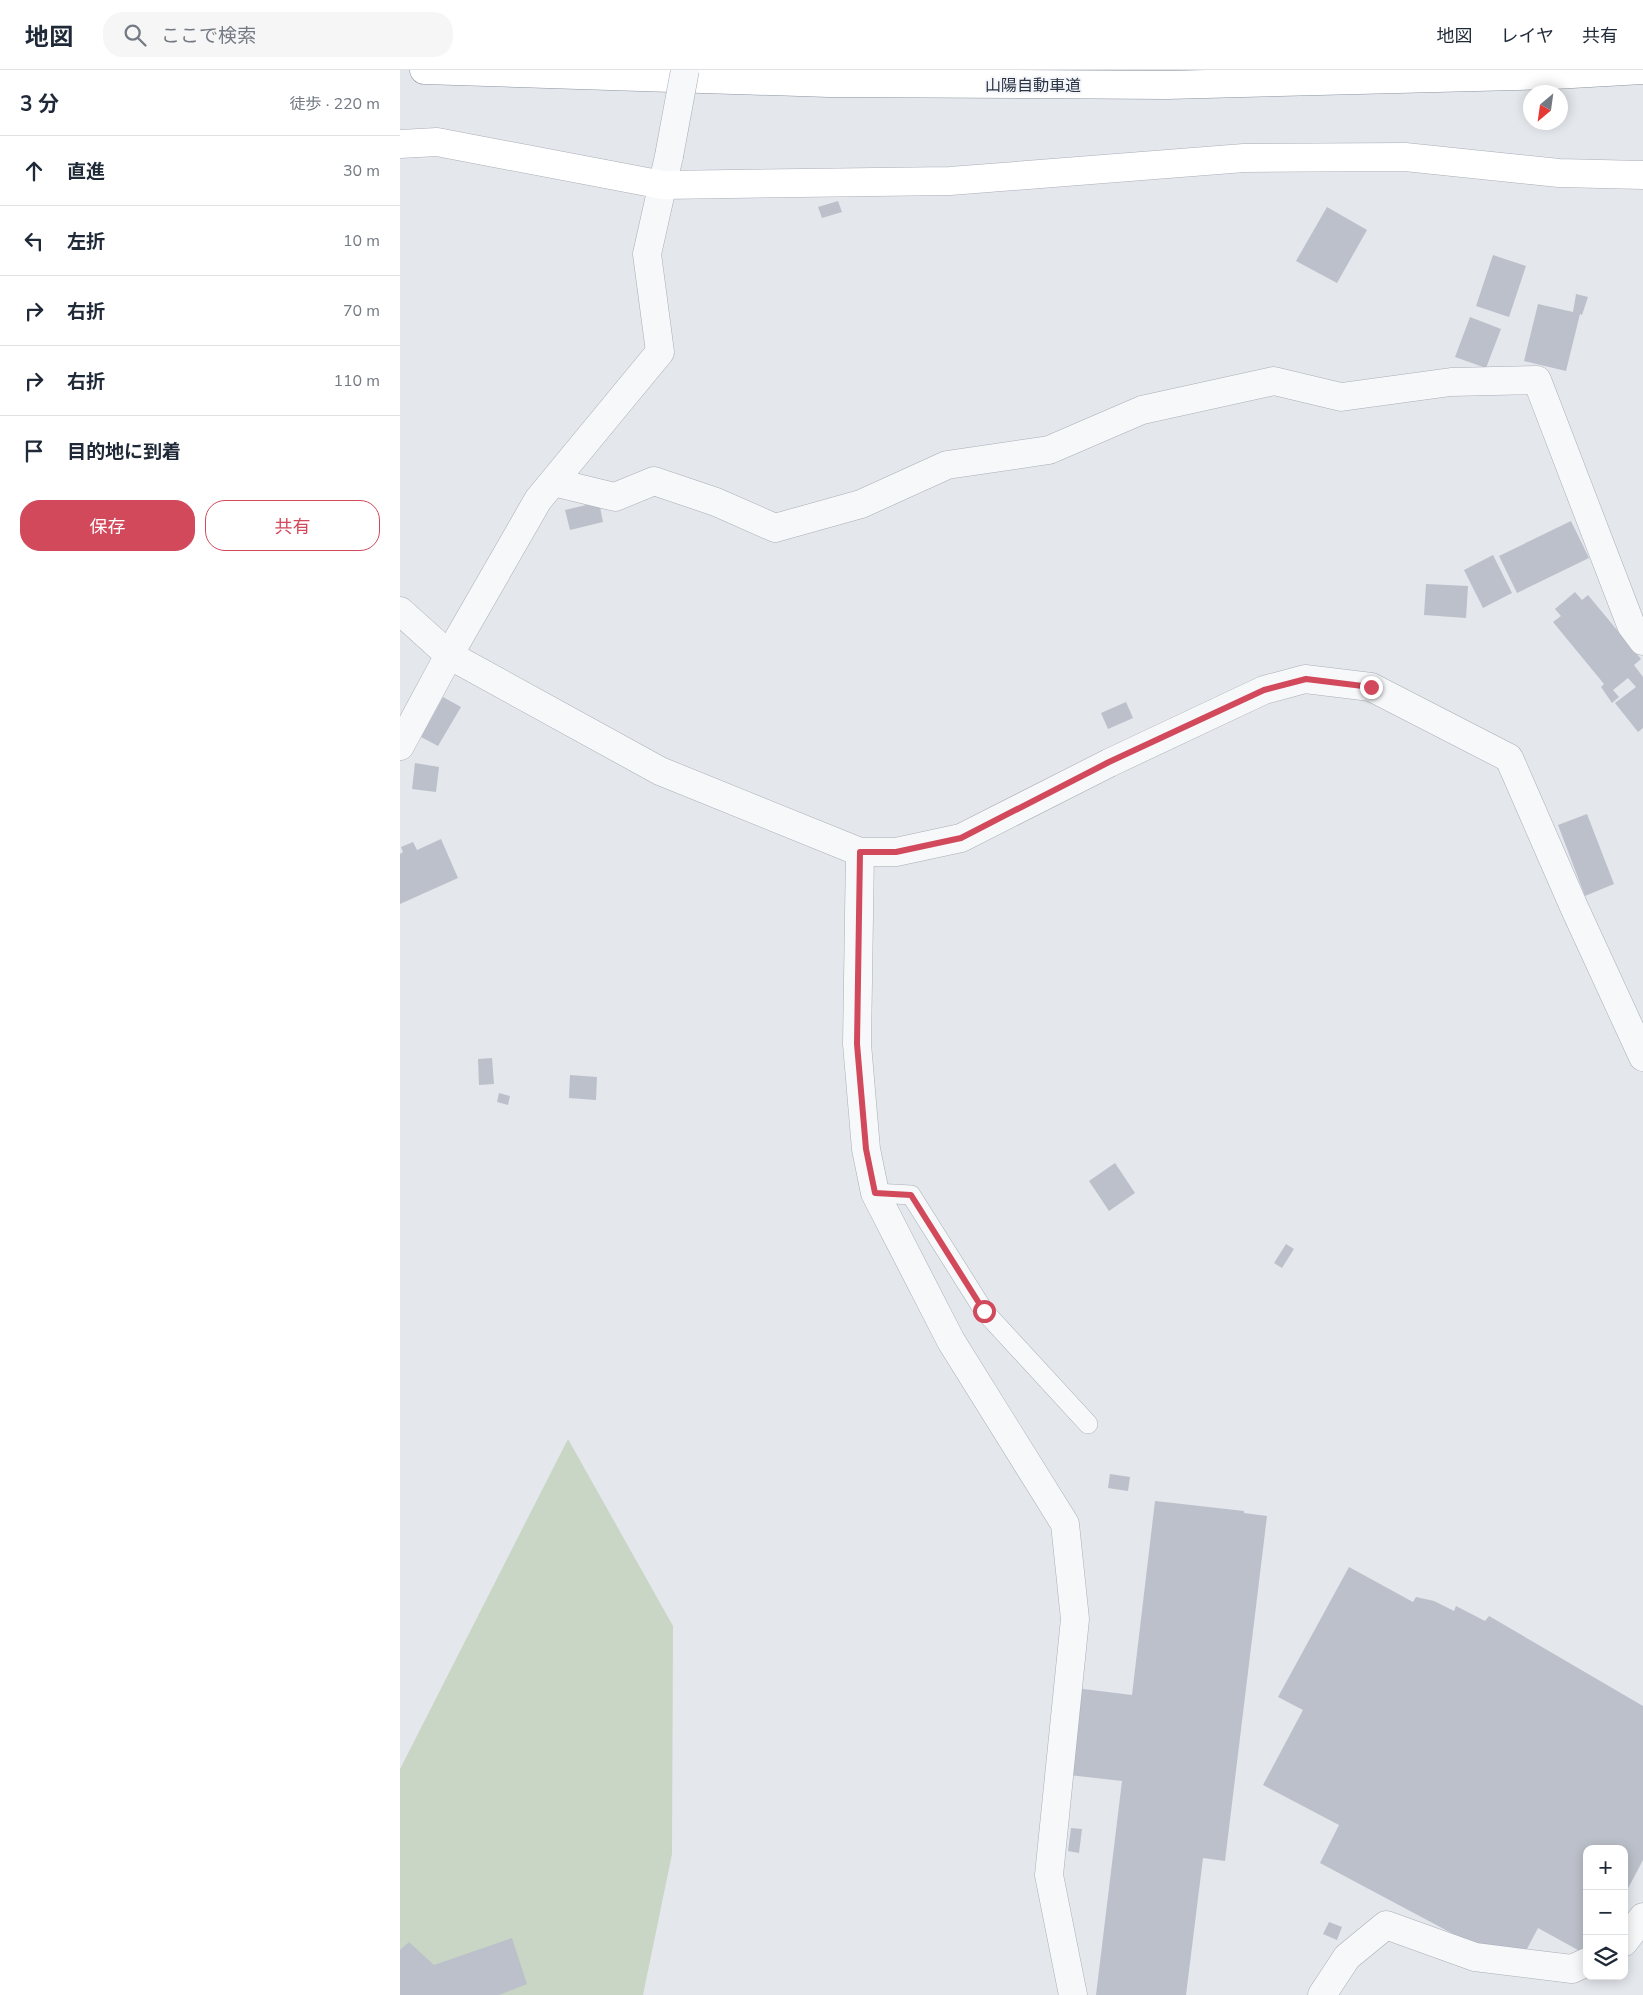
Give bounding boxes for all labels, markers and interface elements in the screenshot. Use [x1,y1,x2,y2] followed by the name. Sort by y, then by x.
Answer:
[103,12,453,57] search box
[25,21,73,53] text: 地図
[121,21,149,49] icon: search
[161,23,256,49] text: ここで検索
[1437,24,1473,48] text: 地図
[1501,24,1554,48] text: レイヤ
[1582,24,1618,48] text: 共有
[985,75,1081,97] street label: 山陽自動車道
[1523,85,1568,130] north arrow
[20,90,59,118] text: 3 分
[290,93,380,115] text: 徒歩 · 220 m
[20,157,48,185] icon: ahead
[67,159,105,185] text: 直進
[343,160,380,182] text: 30 m
[20,227,48,255] icon: left
[67,229,105,255] text: 左折
[343,230,380,252] text: 10 m
[20,297,48,325] icon: right
[67,299,105,325] text: 右折
[343,300,380,322] text: 70 m
[20,367,48,395] icon: right
[67,369,105,395] text: 右折
[333,370,380,392] text: 110 m
[20,437,48,465] icon: arrive
[67,439,181,465] text: 目的地に到着
[20,500,195,551] button: 保存
[205,500,380,551] button: 共有
[1360,676,1383,699] route end
[973,1300,996,1323] route start
[1583,1845,1628,1980] map controls
[1583,1845,1628,1890] button: +
[1583,1890,1628,1935] button: −
[1583,1935,1628,1980] button: layers

